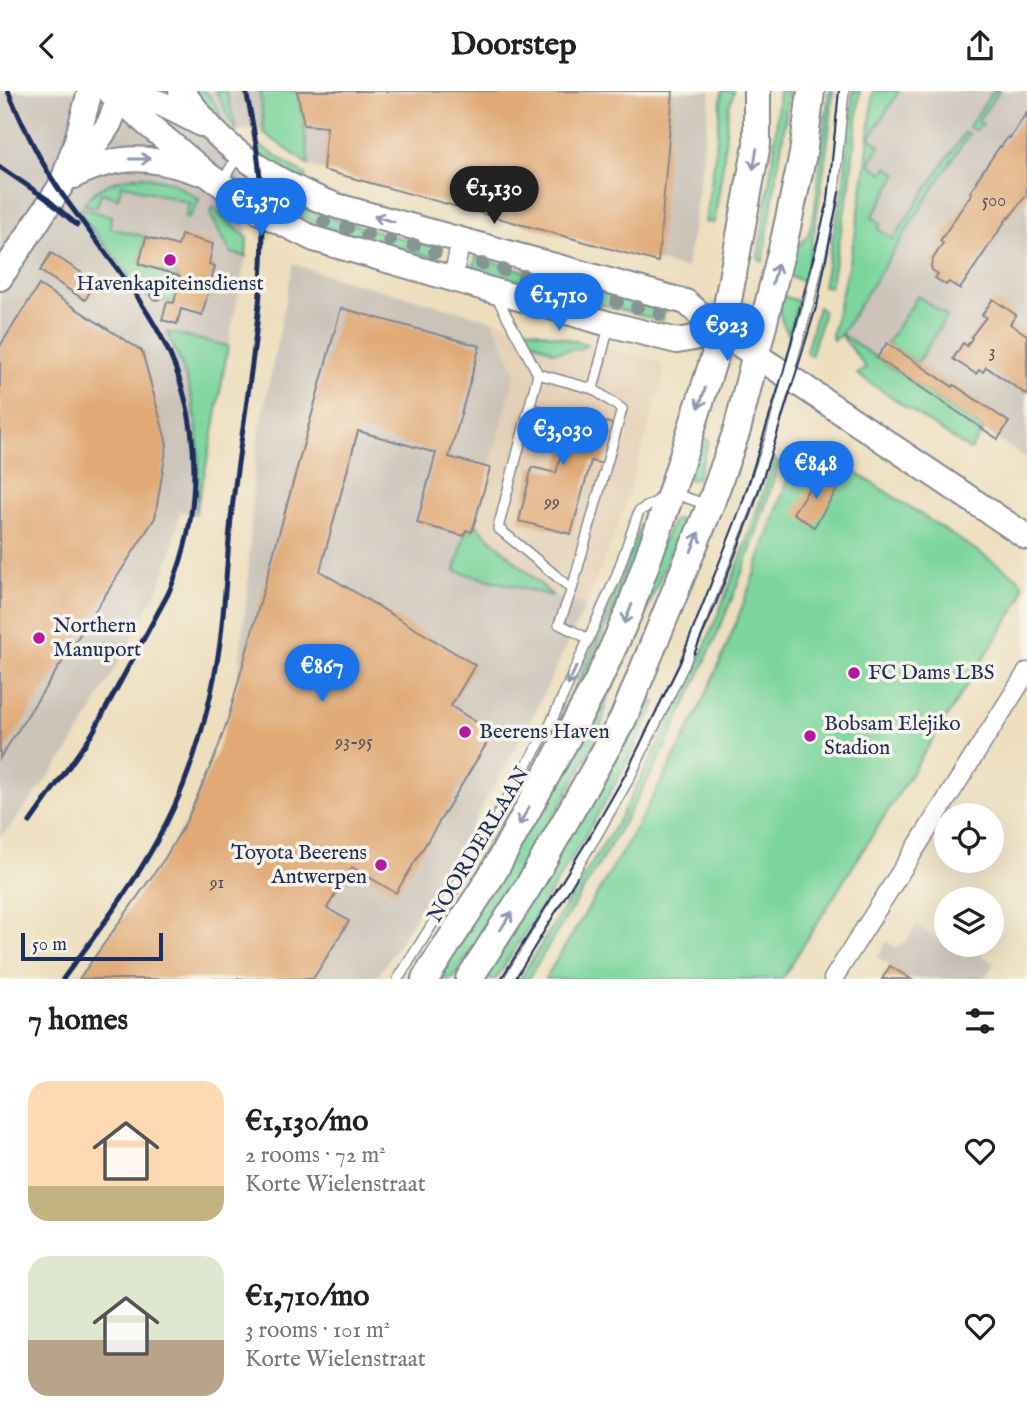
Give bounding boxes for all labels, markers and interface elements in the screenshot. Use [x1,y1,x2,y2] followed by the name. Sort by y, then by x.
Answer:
[450,25,577,66] text: Doorstep
[28,27,66,65] icon: back
[961,27,999,65] icon: share
[747,147,761,170] one-way arrow
[128,152,151,166] one-way arrow
[437,167,551,226] pin: €1,130
[466,174,522,203] text: €1,130
[204,179,318,238] pin: €1,370
[232,186,290,215] text: €1,370
[982,190,1006,213] house number: 500
[373,212,396,225] one-way arrow
[162,252,178,268] marker: Havenkapiteinsdienst
[769,263,782,286] one-way arrow
[76,271,264,298] place label: Havenkapiteinsdienst
[502,273,616,333] pin: €1,710
[530,281,588,310] text: €1,710
[686,303,768,363] pin: €923
[706,311,748,340] text: €923
[989,341,995,364] house number: 3
[695,387,708,409] one-way arrow
[506,407,620,467] pin: €3,030
[533,415,593,444] text: €3,030
[775,441,857,501] pin: €848
[795,449,837,478] text: €848
[543,491,560,514] house number: 99
[690,532,703,554] one-way arrow
[621,602,634,624] one-way arrow
[53,613,141,664] place label: Northern Manuport
[31,630,47,646] marker: Northern Manuport
[281,645,363,704] pin: €867
[301,652,343,681] text: €867
[868,660,995,687] place label: FC Dams LBS
[565,665,578,686] one-way arrow
[846,665,862,681] marker: FC Dams LBS
[824,711,961,762] place label: Bobsam Elejiko Stadion
[479,719,610,746] place label: Beerens Haven
[457,724,473,740] marker: Beerens Haven
[802,728,818,744] marker: Bobsam Elejiko Stadion
[334,731,373,754] house number: 93-95
[422,762,536,928] street label: NOORDERLAAN
[934,803,1004,957] map controls
[934,803,1004,873] button: locate
[517,805,531,825] one-way arrow
[231,840,367,891] place label: Toyota Beerens Antwerpen
[373,857,389,873] marker: Toyota Beerens Antwerpen
[209,872,224,895] house number: 91
[934,887,1004,957] button: layers
[499,912,513,932] one-way arrow
[21,930,163,962] scale bar
[32,933,67,957] text: 50 m
[28,1002,128,1040] text: 7 homes
[961,1002,999,1040] icon: filters
[245,1103,368,1141] text: €1,130/mo
[84,1109,168,1193] icon: home
[961,1132,999,1170] icon: heart
[245,1141,386,1170] text: 2 rooms · 72 m²
[245,1170,426,1199] text: Korte Wielenstraat
[245,1278,369,1316] text: €1,710/mo
[84,1284,168,1368] icon: home
[961,1307,999,1345] icon: heart
[245,1316,390,1345] text: 3 rooms · 101 m²
[245,1345,426,1374] text: Korte Wielenstraat

